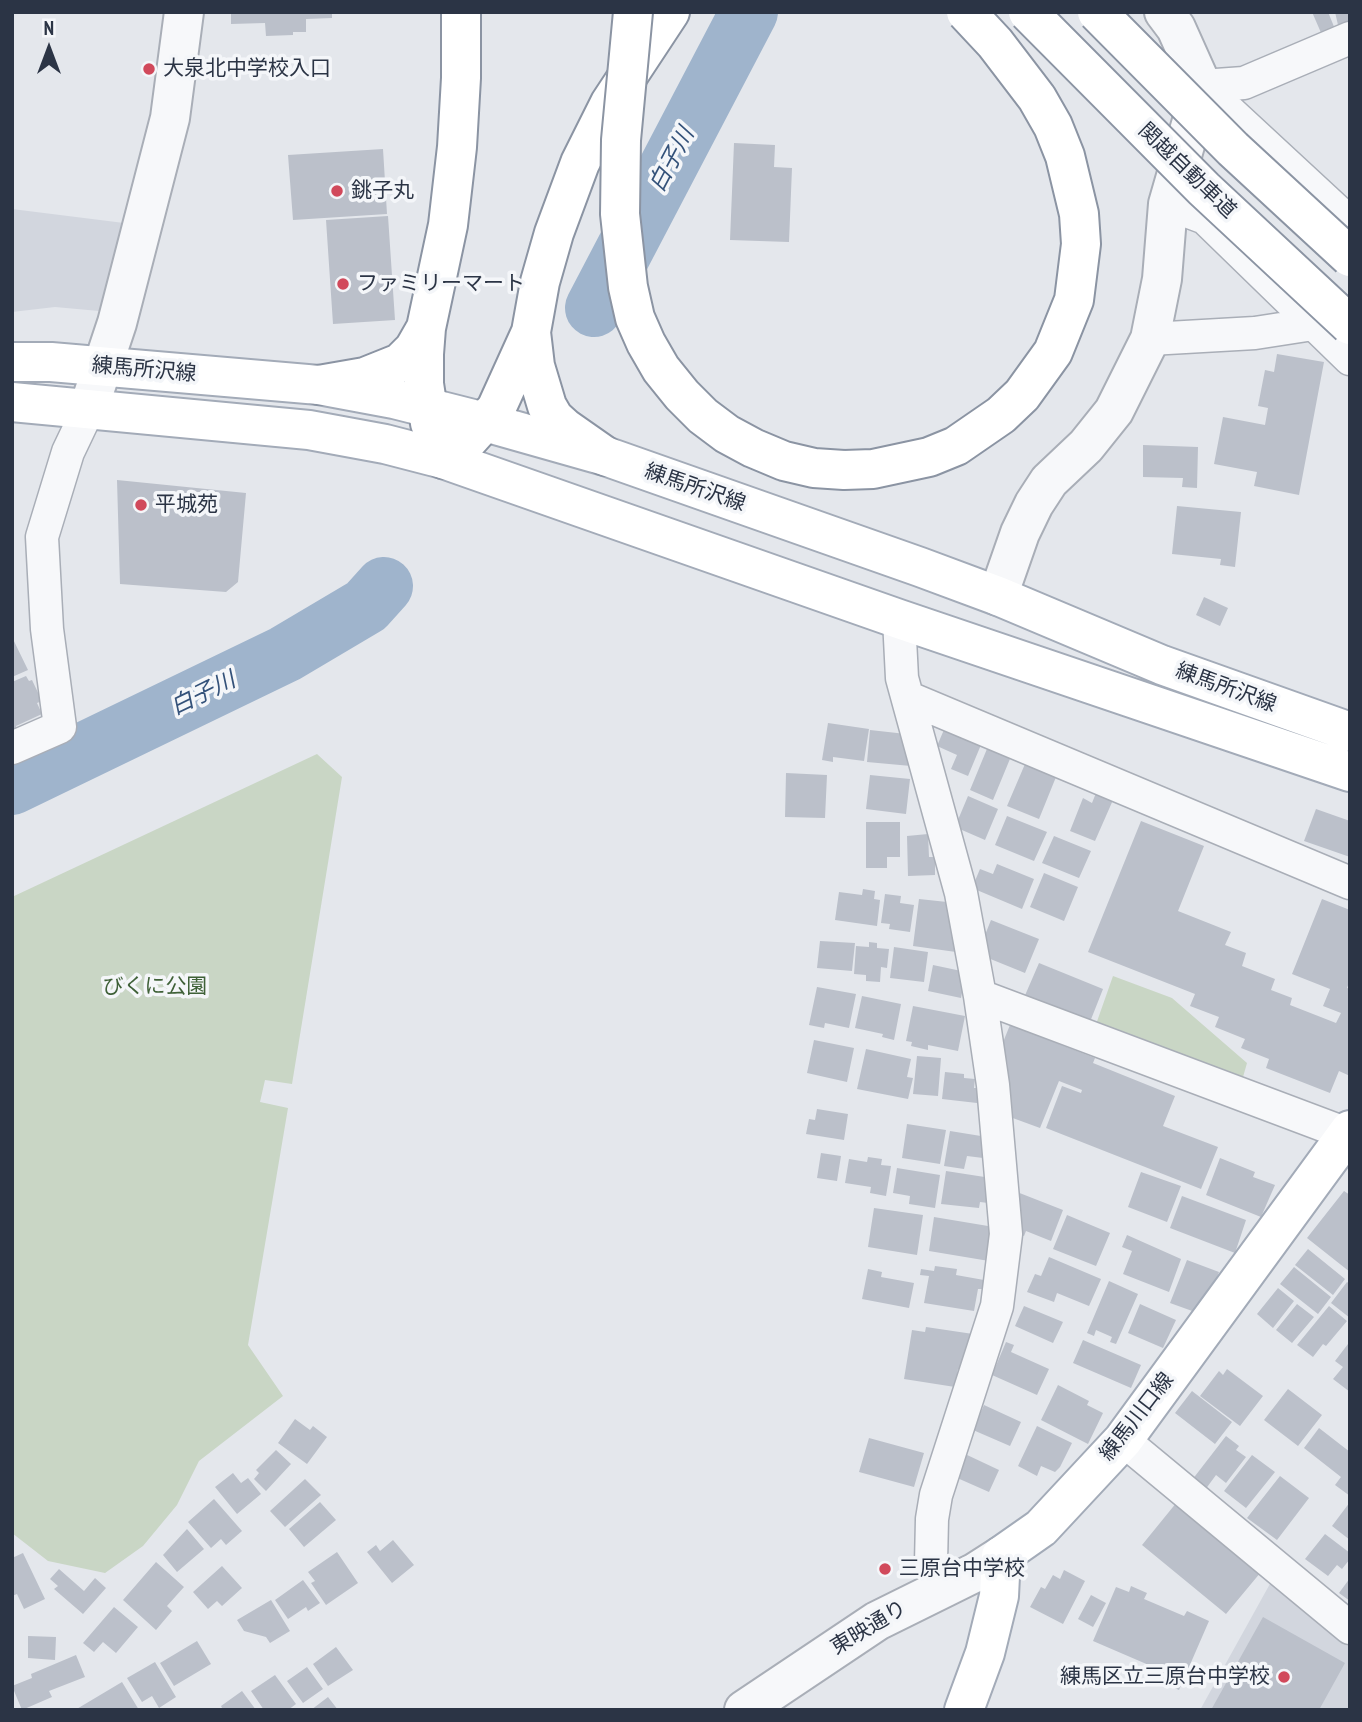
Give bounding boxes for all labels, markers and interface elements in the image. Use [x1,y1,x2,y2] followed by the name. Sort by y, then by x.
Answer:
[14,14,84,84] north arrow
[44,16,54,40] text: N
[163,56,331,82] place label: 大泉北中学校入口
[141,61,157,77] marker: 大泉北中学校入口
[1133,118,1241,224] street label: 関越自動車道
[644,123,700,197] water label: 白子川
[351,178,414,204] place label: 銚子丸
[329,183,345,199] marker: 銚子丸
[357,271,525,297] place label: ファミリーマート
[335,276,351,292] marker: ファミリーマート
[91,353,197,387] street label: 練馬所沢線
[641,459,749,517] street label: 練馬所沢線
[155,492,218,518] place label: 平城苑
[133,497,149,513] marker: 平城苑
[1172,658,1280,718] street label: 練馬所沢線
[166,666,240,722] water label: 白子川
[103,974,207,1000] park label: びくに公園
[1095,1368,1179,1466] street label: 練馬川口線
[899,1556,1025,1582] place label: 三原台中学校
[877,1561,893,1577] marker: 三原台中学校
[827,1596,911,1660] street label: 東映通り
[1060,1664,1270,1690] place label: 練馬区立三原台中学校
[1276,1669,1292,1685] marker: 練馬区立三原台中学校

